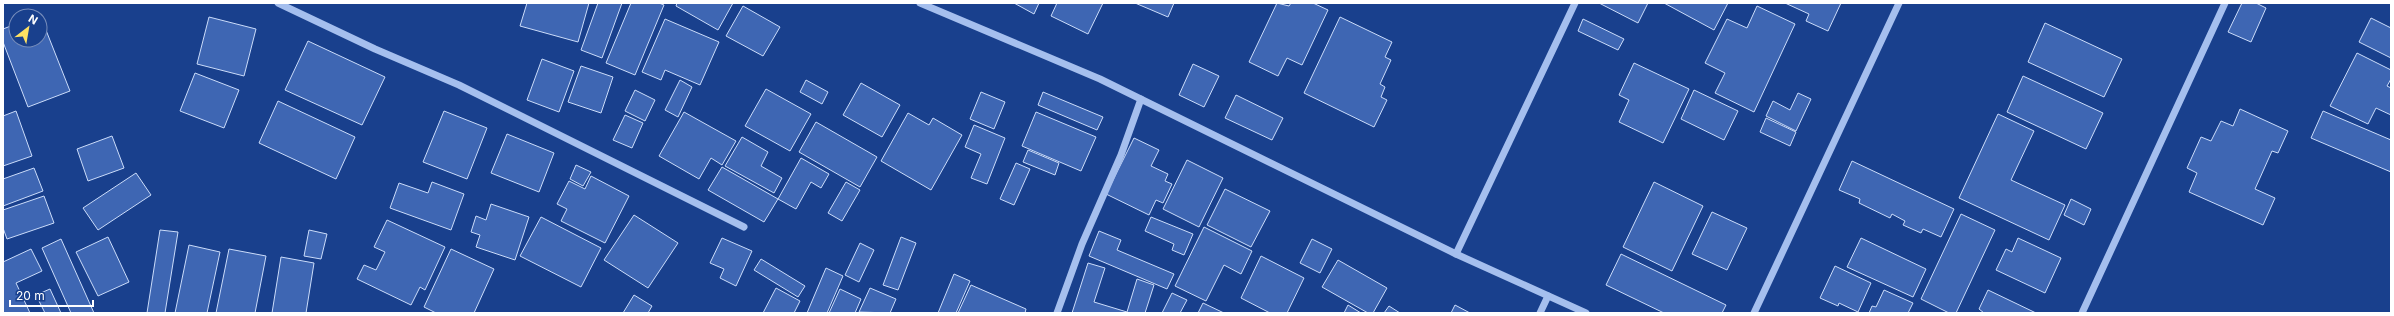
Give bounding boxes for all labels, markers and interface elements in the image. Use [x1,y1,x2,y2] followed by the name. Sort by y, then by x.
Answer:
[8,8,48,48] north arrow
[26,11,40,28] text: N
[10,282,93,308] scale bar
[16,288,45,303] text: 20 m

